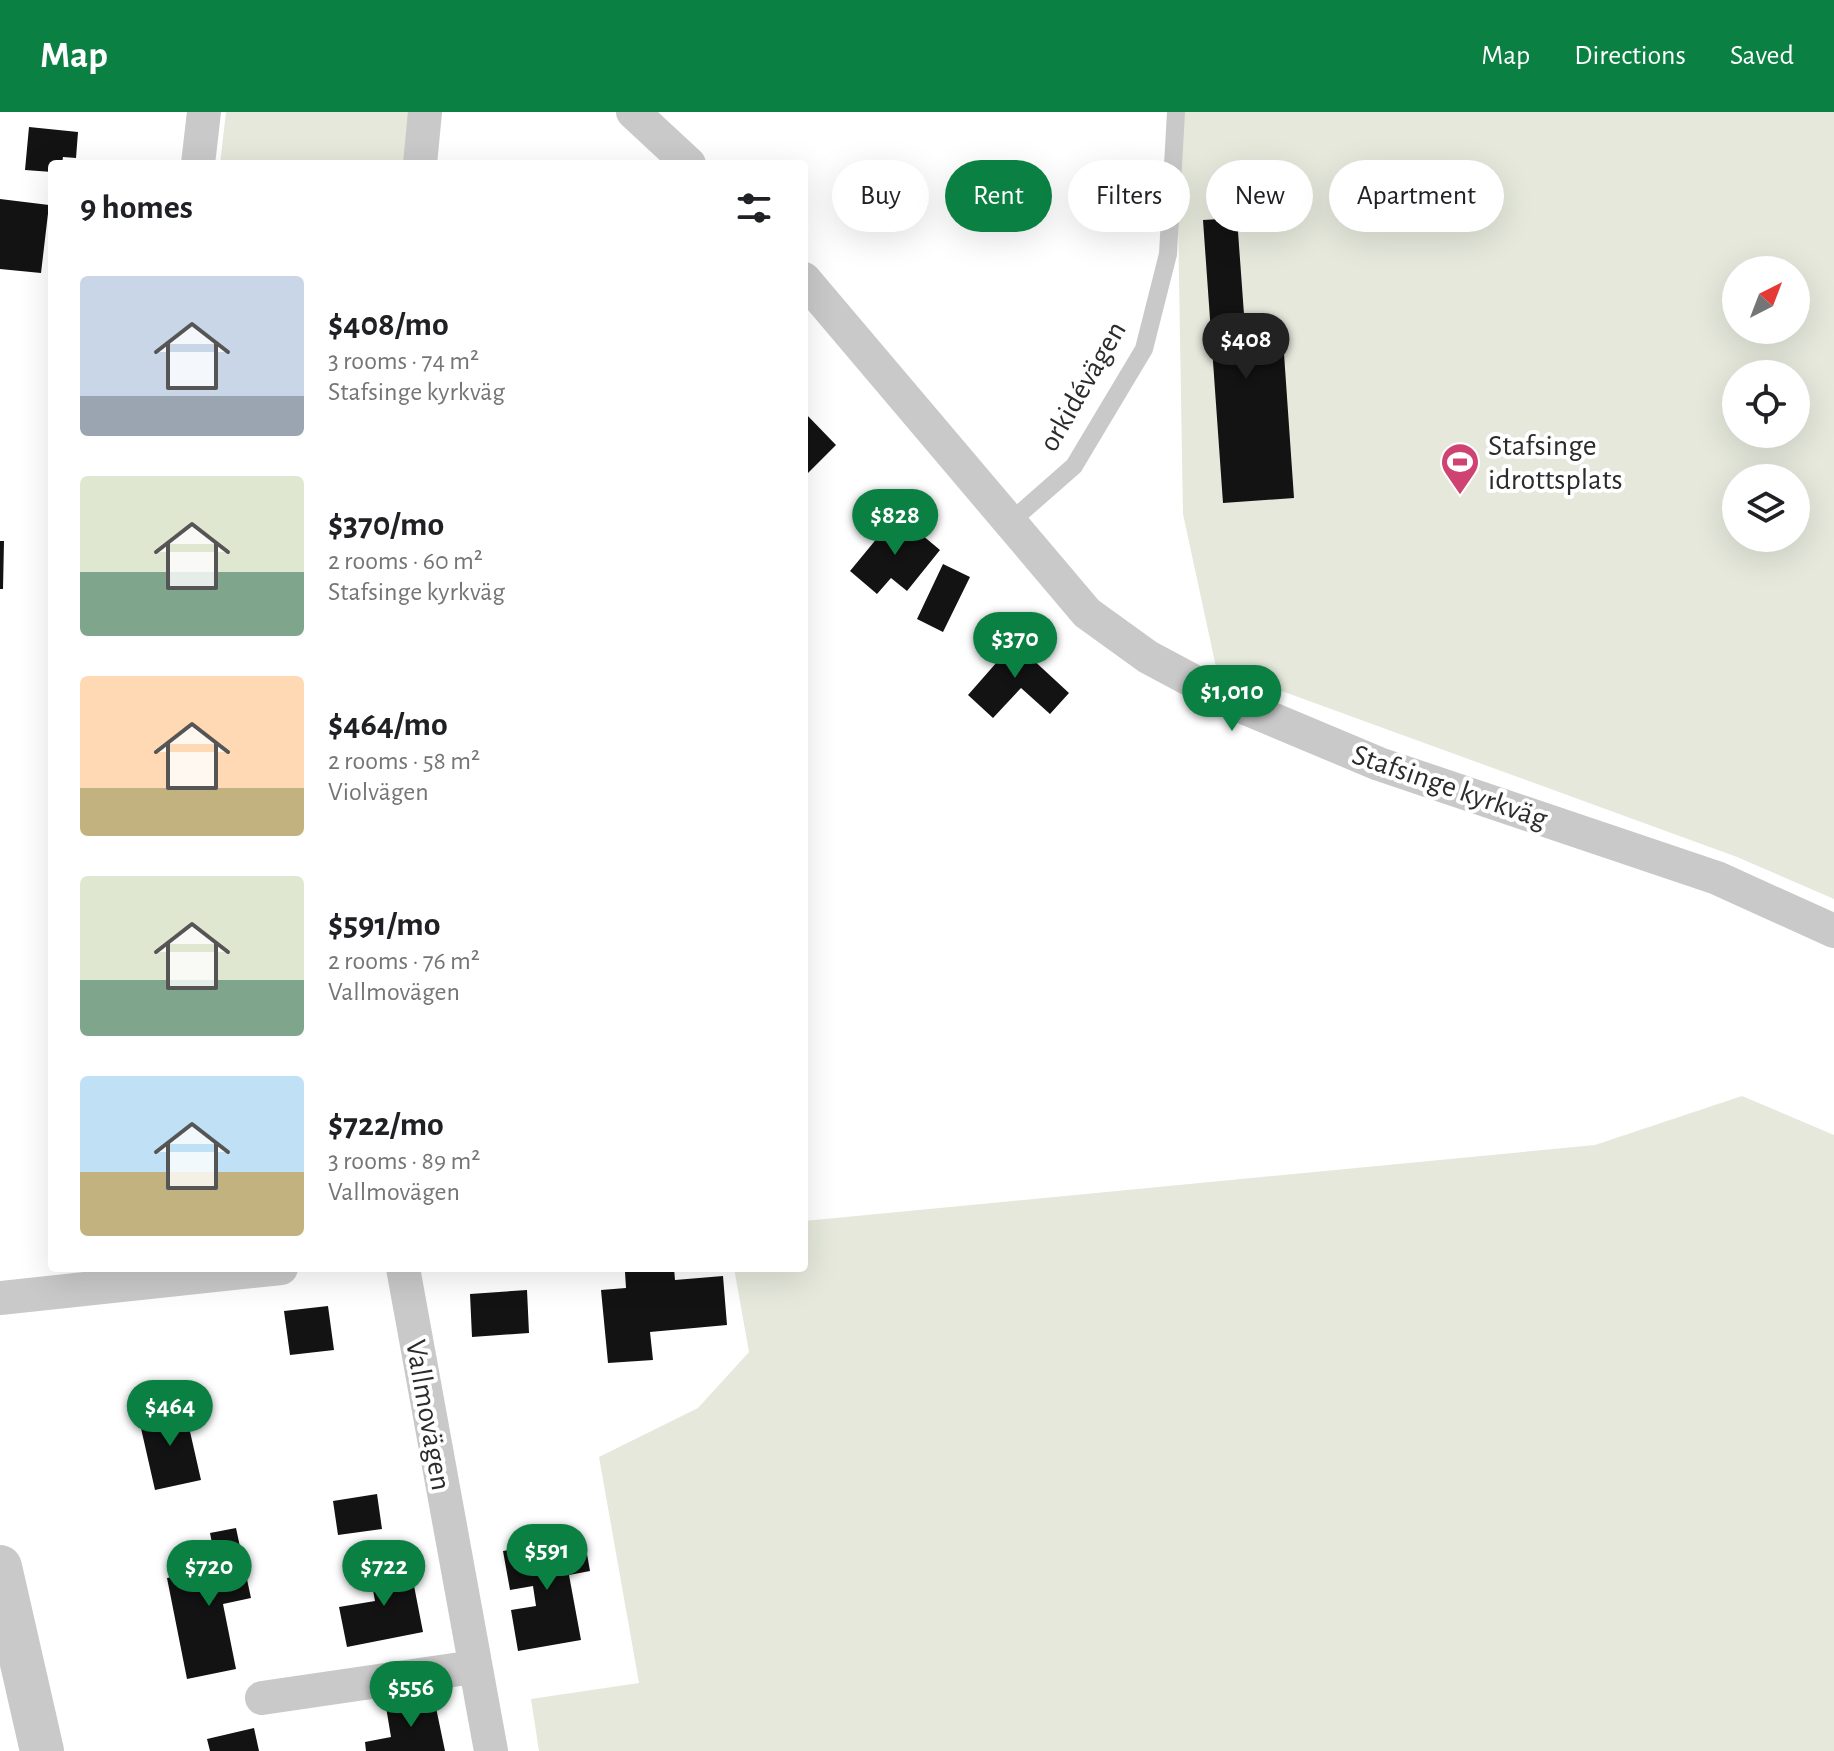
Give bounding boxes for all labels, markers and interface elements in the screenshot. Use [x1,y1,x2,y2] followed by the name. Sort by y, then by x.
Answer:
[40,37,108,75] text: Map
[1481,42,1530,70] text: Map
[1574,42,1686,70] text: Directions
[1730,42,1794,70] text: Saved
[832,160,929,232] chip: Buy
[945,160,1052,232] chip: Rent
[1068,160,1190,232] chip: Filters
[1206,160,1313,232] chip: New
[1329,160,1504,232] chip: Apartment
[732,186,776,230] icon: filters
[80,191,193,225] text: 9 homes
[1722,256,1810,344] north arrow
[1722,256,1810,552] map controls
[144,308,240,404] icon: home
[328,308,449,342] text: $408/mo
[1199,313,1293,381] pin: $408
[1034,316,1132,457] street label: orkidévägen
[1220,326,1272,352] text: $408
[328,348,479,374] text: 3 rooms · 74 m²
[1722,360,1810,448] button: locate
[328,379,505,405] text: Stafsinge kyrkväg
[1488,431,1623,495] place label: Stafsinge idrottsplats
[1439,441,1481,496] sports icon: Stafsinge idrottsplats
[1722,464,1810,552] button: layers
[848,489,942,557] pin: $828
[870,502,920,528] text: $828
[144,508,240,604] icon: home
[328,508,444,542] text: $370/mo
[328,548,483,574] text: 2 rooms · 60 m²
[328,579,505,605] text: Stafsinge kyrkväg
[968,612,1062,680] pin: $370
[991,625,1039,651] text: $370
[1167,665,1297,733] pin: $1,010
[1200,678,1264,704] text: $1,010
[144,708,240,804] icon: home
[328,708,448,742] text: $464/mo
[1348,740,1551,834] street label: Stafsinge kyrkväg
[328,748,480,774] text: 2 rooms · 58 m²
[328,779,429,805] text: Violvägen
[144,908,240,1004] icon: home
[328,908,441,942] text: $591/mo
[328,948,480,974] text: 2 rooms · 76 m²
[328,979,460,1005] text: Vallmovägen
[144,1108,240,1204] icon: home
[328,1108,444,1142] text: $722/mo
[328,1148,480,1174] text: 3 rooms · 89 m²
[328,1179,460,1205] text: Vallmovägen
[400,1338,456,1493] street label: Vallmovägen
[123,1380,217,1448] pin: $464
[145,1393,195,1419] text: $464
[500,1524,594,1592] pin: $591
[525,1537,569,1563] text: $591
[162,1540,256,1608] pin: $720
[337,1540,431,1608] pin: $722
[185,1553,233,1579] text: $720
[360,1553,408,1579] text: $722
[364,1661,458,1729] pin: $556
[388,1674,434,1700] text: $556

